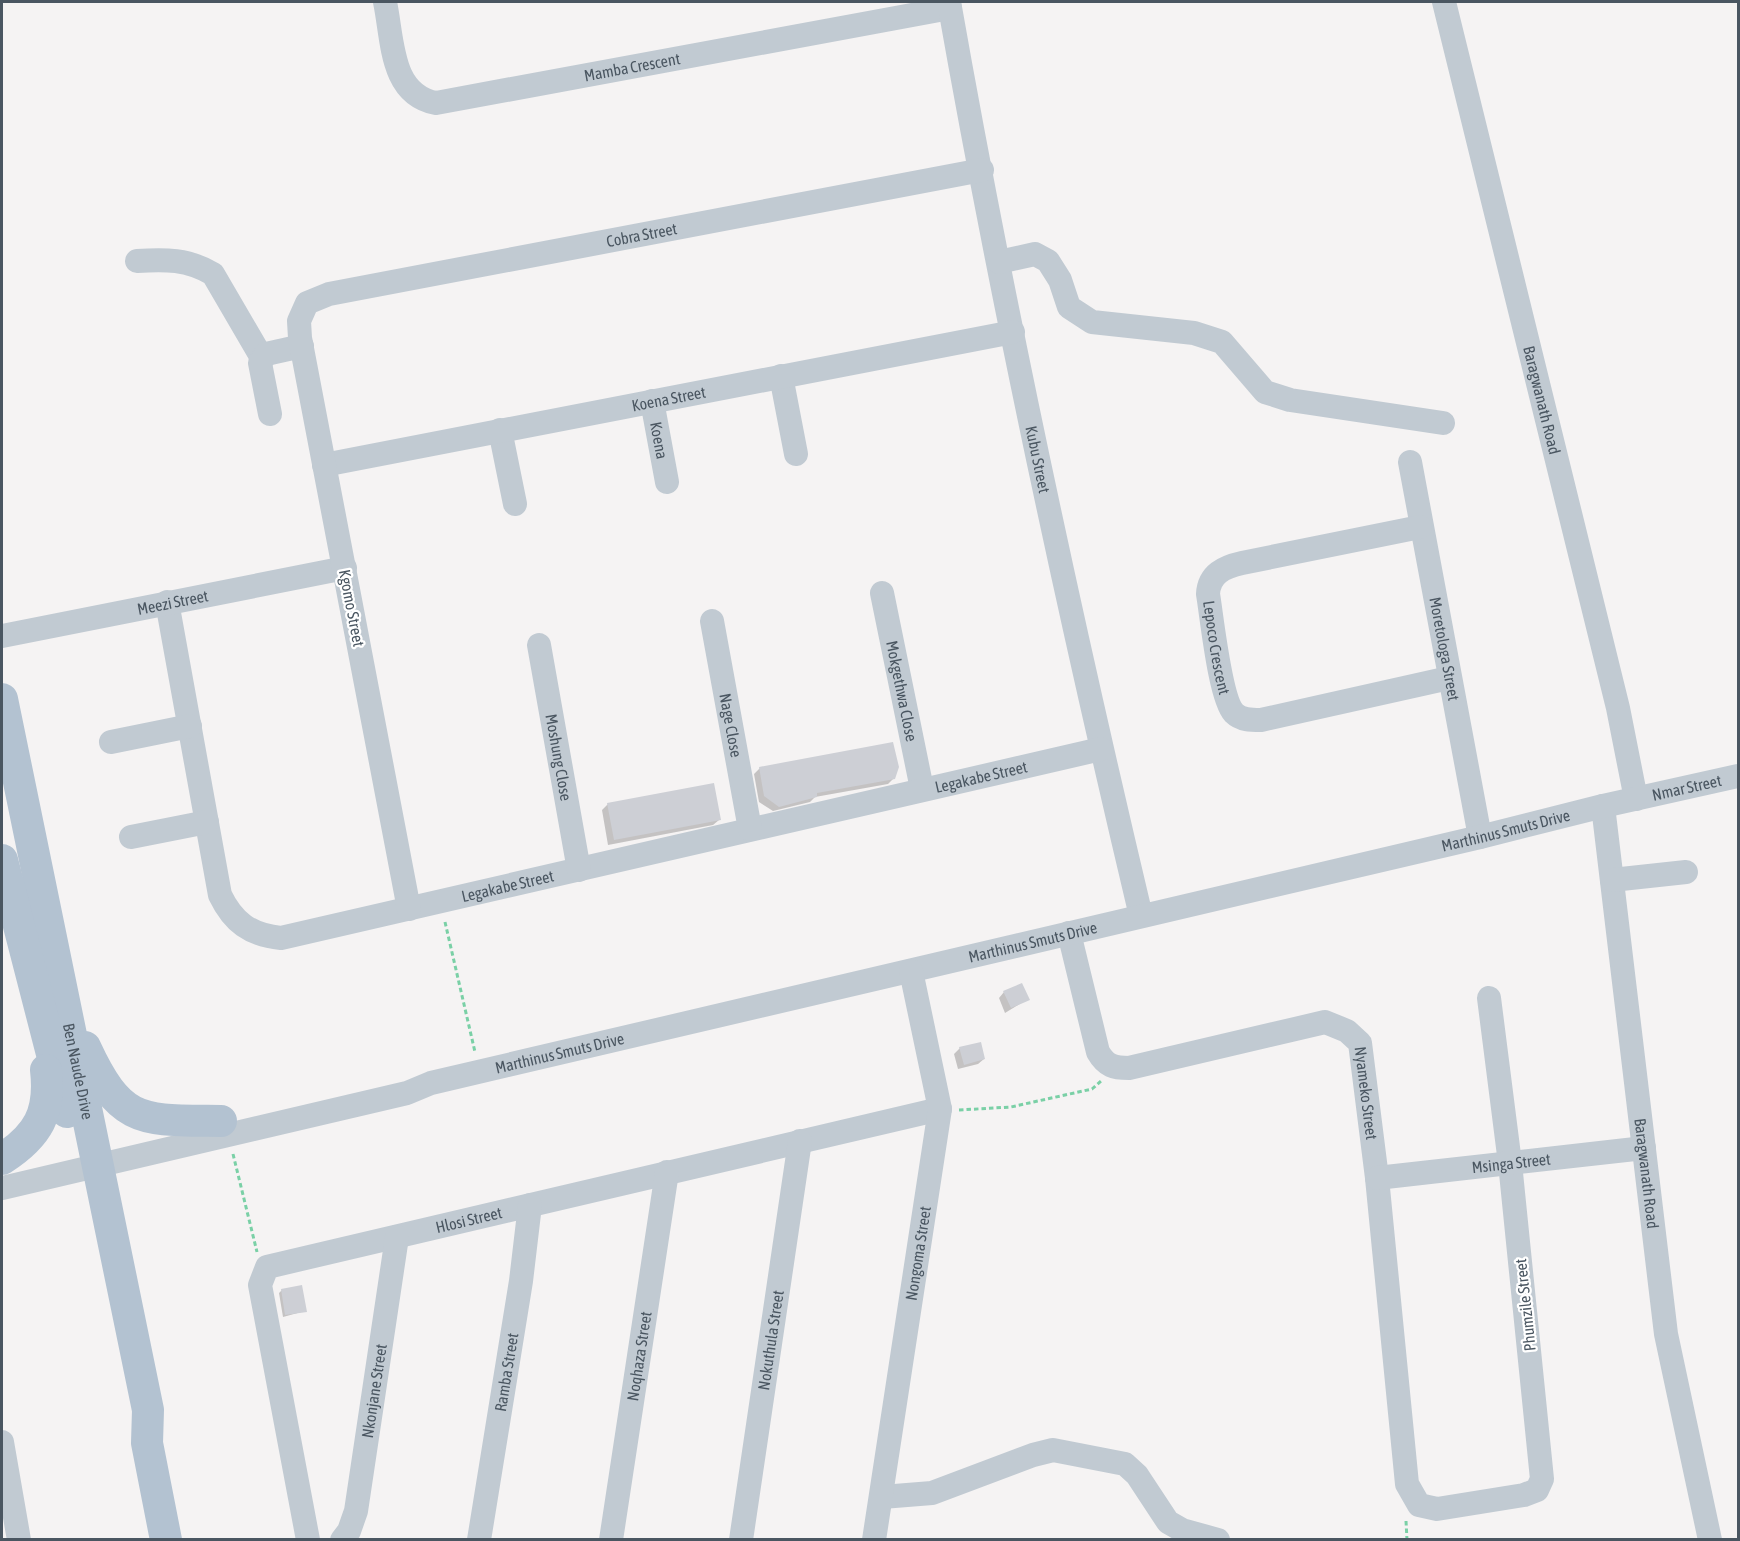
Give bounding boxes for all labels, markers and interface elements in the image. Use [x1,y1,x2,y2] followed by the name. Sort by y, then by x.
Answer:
[582,49,682,84] street label: Mamba Crescent
[605,219,679,250] street label: Cobra Street
[1520,344,1564,456] street label: Baragwanath Road
[630,382,707,414] street label: Koena Street
[647,420,672,460] street label: Koena
[1022,424,1054,495] street label: Kubu Street
[335,568,368,649] street label: Kgomo Street
[136,586,210,618] street label: Meezi Street
[1426,595,1463,703] street label: Moretologa Street
[1200,599,1234,697] street label: Lepoco Crescent
[883,639,921,743] street label: Mokgethwa Close
[716,692,746,759] street label: Nage Close
[542,712,576,802] street label: Moshung Close
[933,757,1029,796] street label: Legakabe Street
[1650,771,1723,804] street label: Nmar Street
[1440,806,1572,855] street label: Marthinus Smuts Drive
[460,866,556,905] street label: Legakabe Street
[967,918,1099,966] street label: Marthinus Smuts Drive
[60,1022,97,1121] street label: Ben Naude Drive
[493,1029,626,1077] street label: Marthinus Smuts Drive
[1352,1045,1381,1141] street label: Nyameko Street
[1631,1117,1662,1230] street label: Baragwanath Road
[1471,1150,1552,1176] street label: Msinga Street
[434,1203,504,1236] street label: Hlosi Street
[902,1205,934,1302] street label: Nongoma Street
[1511,1257,1539,1352] street label: Phumzile Street
[754,1289,787,1391] street label: Nokuthula Street
[623,1310,655,1402] street label: Noqhaza Street
[491,1331,522,1413] street label: Ramba Street
[358,1342,390,1439] street label: Nkonjane Street

